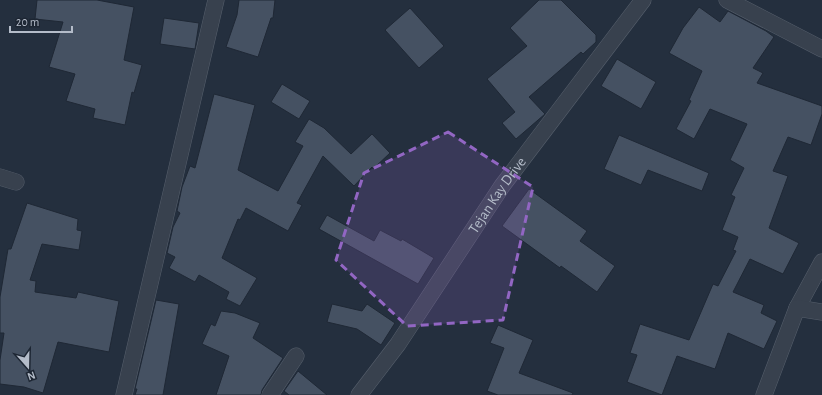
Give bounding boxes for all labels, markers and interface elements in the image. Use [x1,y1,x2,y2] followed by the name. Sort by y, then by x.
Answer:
[10,8,72,34] scale bar
[16,16,39,28] text: 20 m
[466,154,529,236] street label: Tejan Kay Drive
[8,347,48,387] north arrow
[26,369,37,382] text: N

